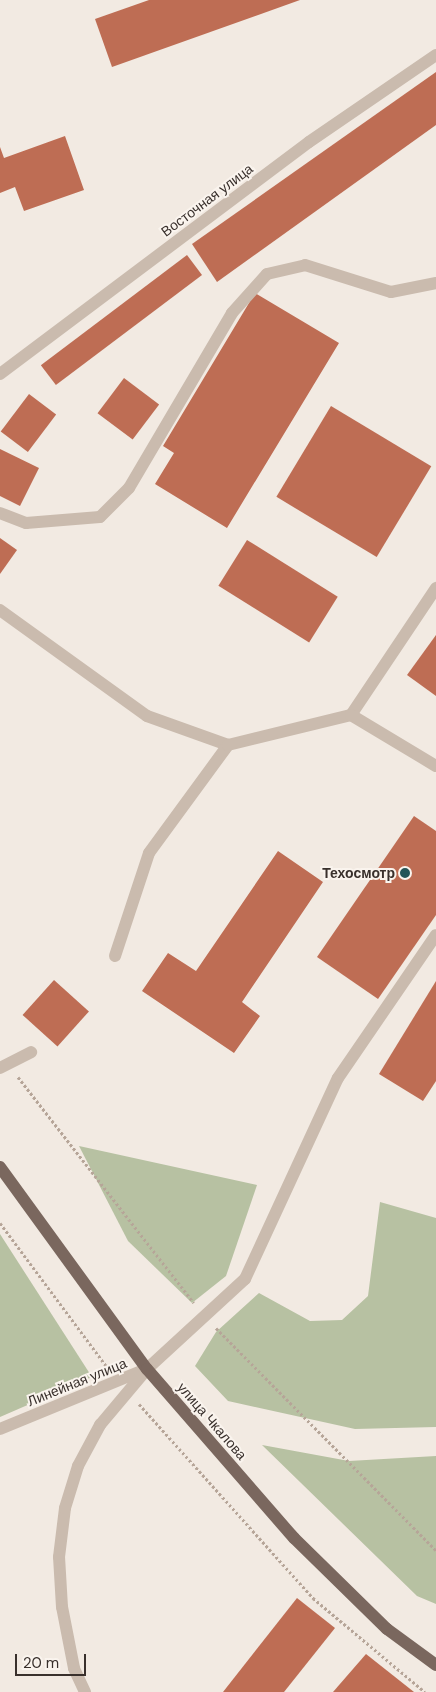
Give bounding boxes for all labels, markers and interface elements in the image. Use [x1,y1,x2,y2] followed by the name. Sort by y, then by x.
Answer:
[158,160,256,240] street label: Восточная улица
[322,865,395,881] place label: Техосмотр
[399,867,411,879] marker: Техосмотр
[25,1354,129,1410] street label: Линейная улица
[174,1379,250,1463] street label: улица Чкалова
[18,1644,89,1676] scale bar
[23,1653,59,1673] text: 20 m

